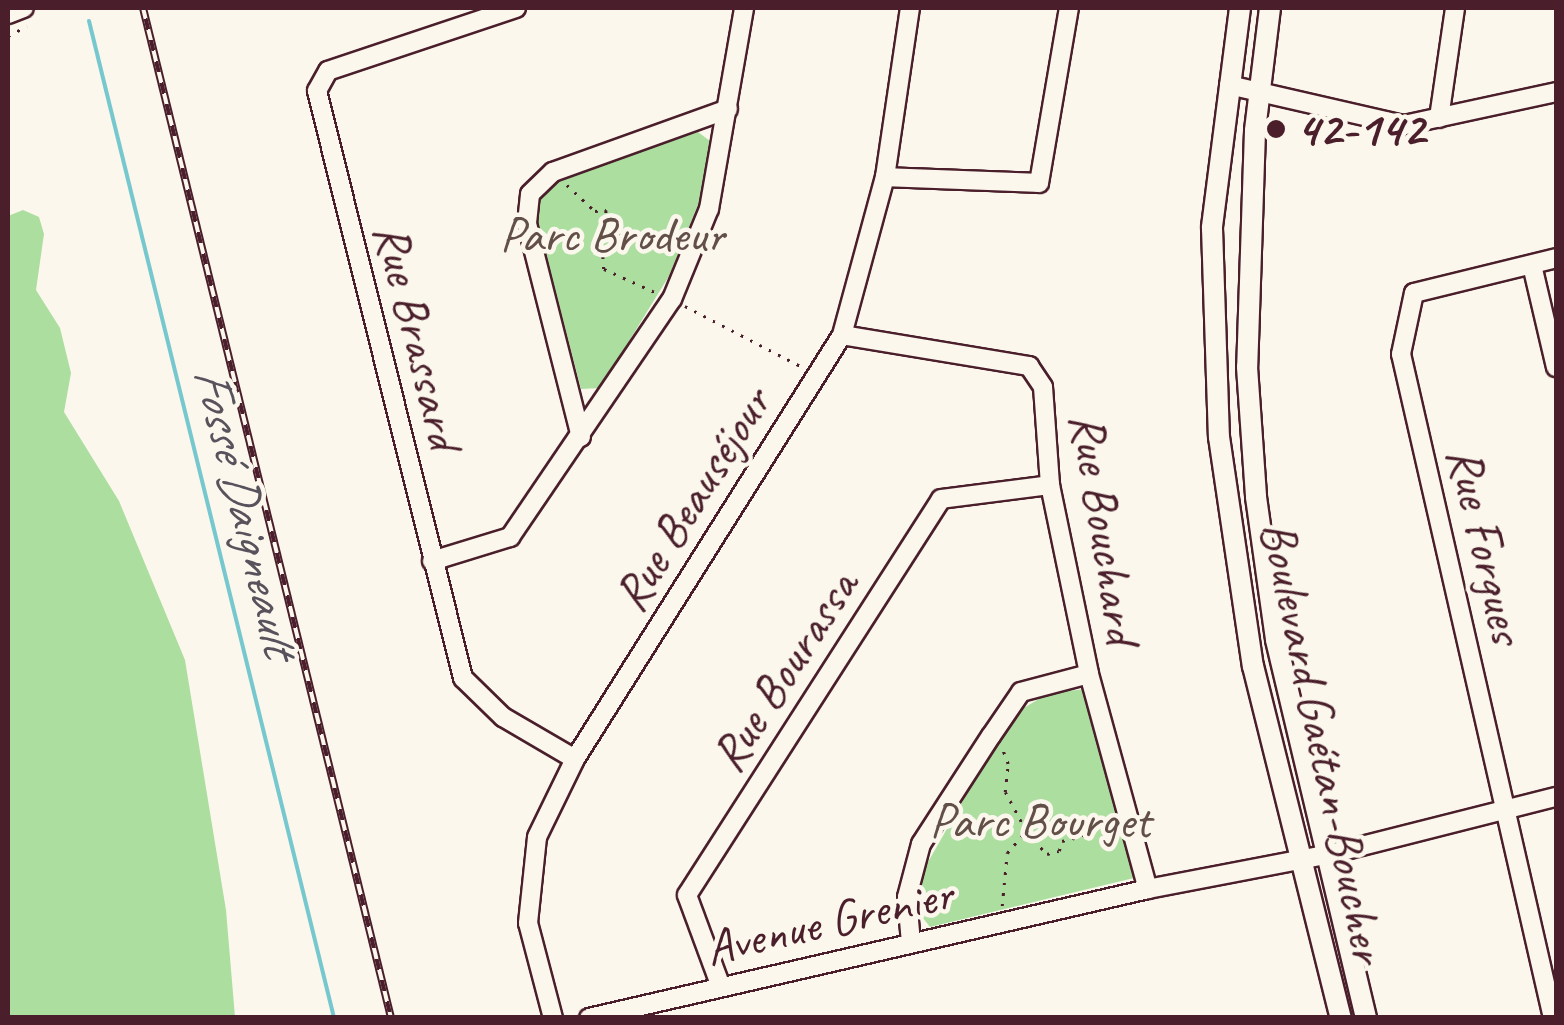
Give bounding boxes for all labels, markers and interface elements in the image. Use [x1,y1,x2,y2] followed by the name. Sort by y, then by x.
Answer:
[1296,99,1425,159] place label: 42-142
[1265,118,1287,140] marker: 42-142
[500,205,724,265] park label: Parc Brodeur
[361,217,475,455] street label: Rue Brassard
[179,360,311,662] water label: Fossé Daigneault
[600,377,784,621] street label: Rue Beauséjour
[1057,408,1153,648] street label: Rue Bouchard
[1434,441,1538,649] street label: Rue Forgues
[1247,515,1399,969] street label: Boulevard Gaétan-Boucher
[697,559,871,783] street label: Rue Bourassa
[929,791,1151,851] park label: Parc Bourget
[700,863,958,979] street label: Avenue Grenier

